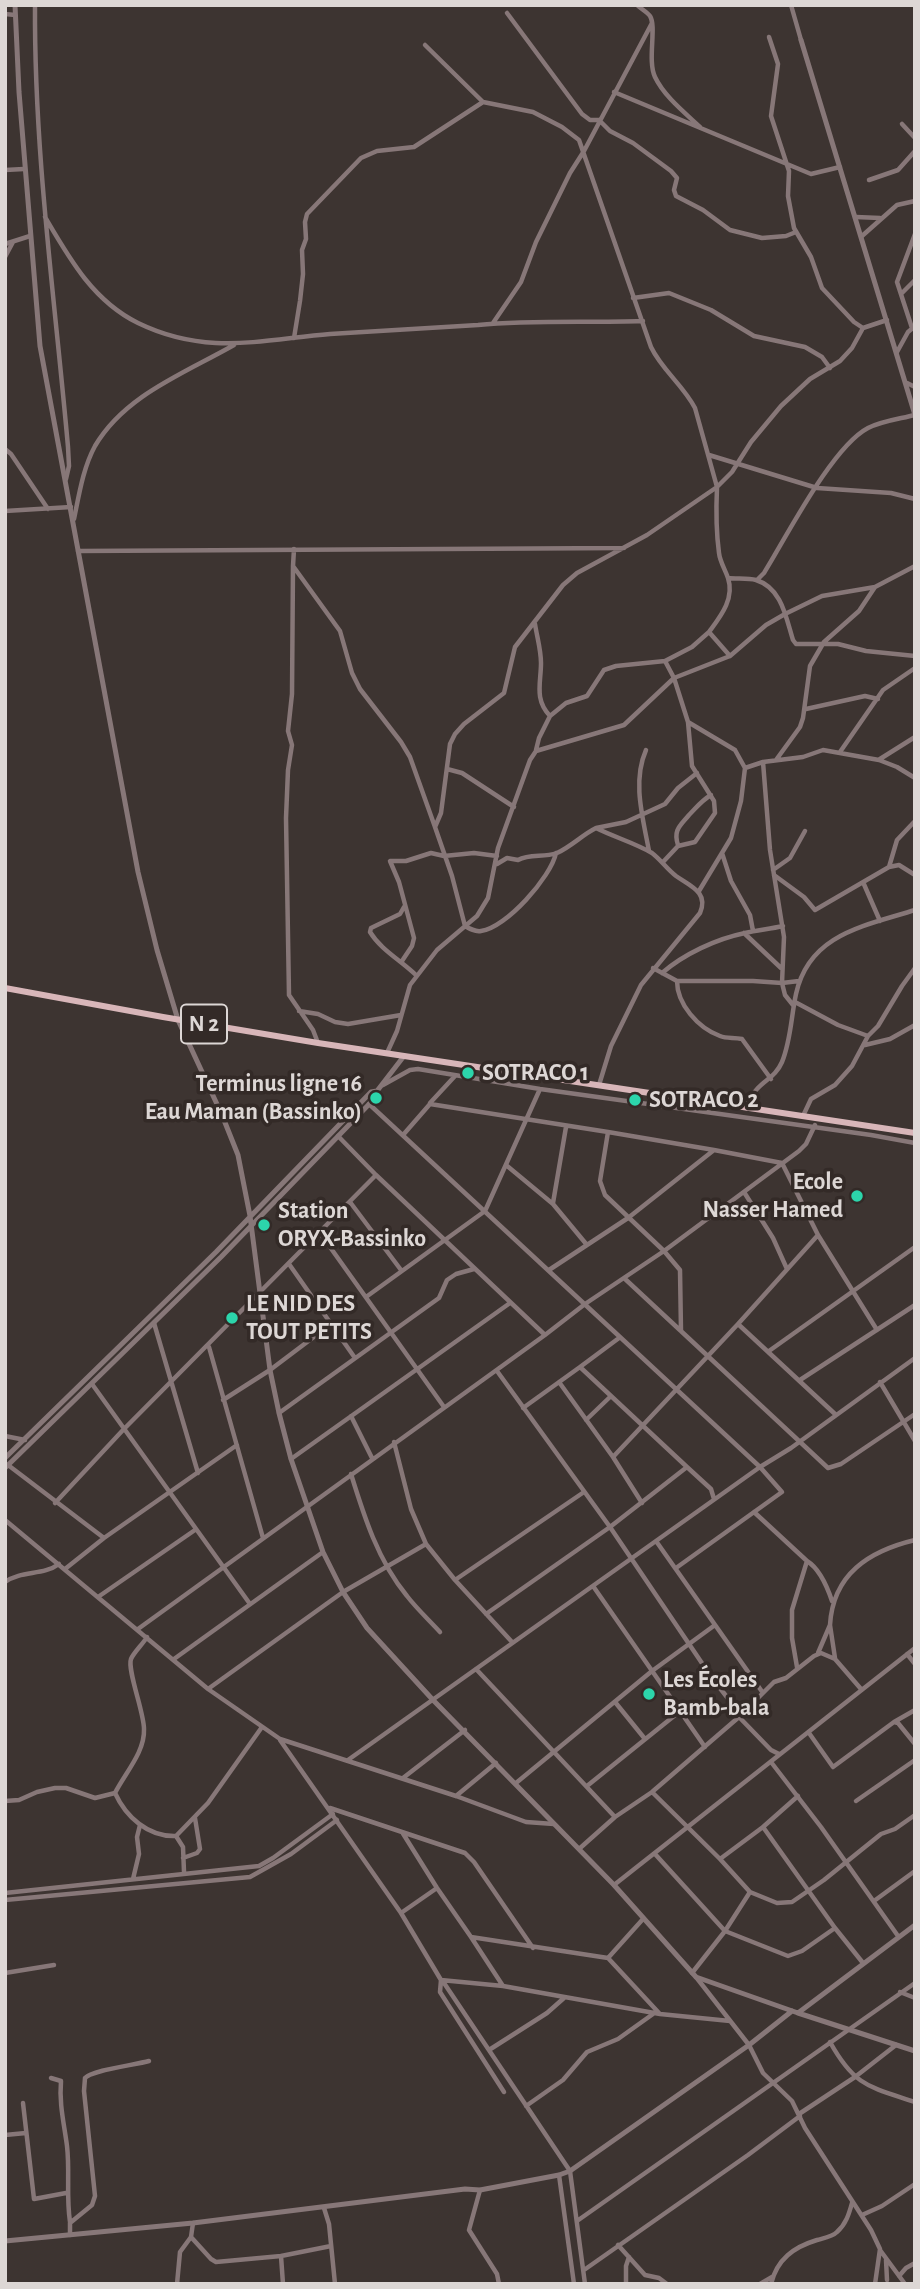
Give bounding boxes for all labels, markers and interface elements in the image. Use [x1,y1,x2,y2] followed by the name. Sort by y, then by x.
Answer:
[181,1004,227,1044] road number: N 2
[482,1059,589,1087] place label: SOTRACO 1
[460,1065,476,1081] marker: SOTRACO 1
[145,1070,362,1126] place label: Terminus ligne 16 Eau Maman (Bassinko)
[649,1086,759,1114] place label: SOTRACO 2
[368,1090,384,1106] marker: Terminus ligne 16 Eau Maman (Bassinko)
[627,1092,643,1108] marker: SOTRACO 2
[702,1168,843,1224] place label: Ecole Nasser Hamed
[849,1188,865,1204] marker: Ecole Nasser Hamed
[278,1197,426,1253] place label: Station ORYX-Bassinko
[256,1217,272,1233] marker: Station ORYX-Bassinko
[246,1290,372,1346] place label: LE NID DES TOUT PETITS
[224,1310,240,1326] marker: LE NID DES TOUT PETITS
[663,1666,769,1722] place label: Les Écoles Bamb-bala
[641,1686,657,1702] marker: Les Écoles Bamb-bala

